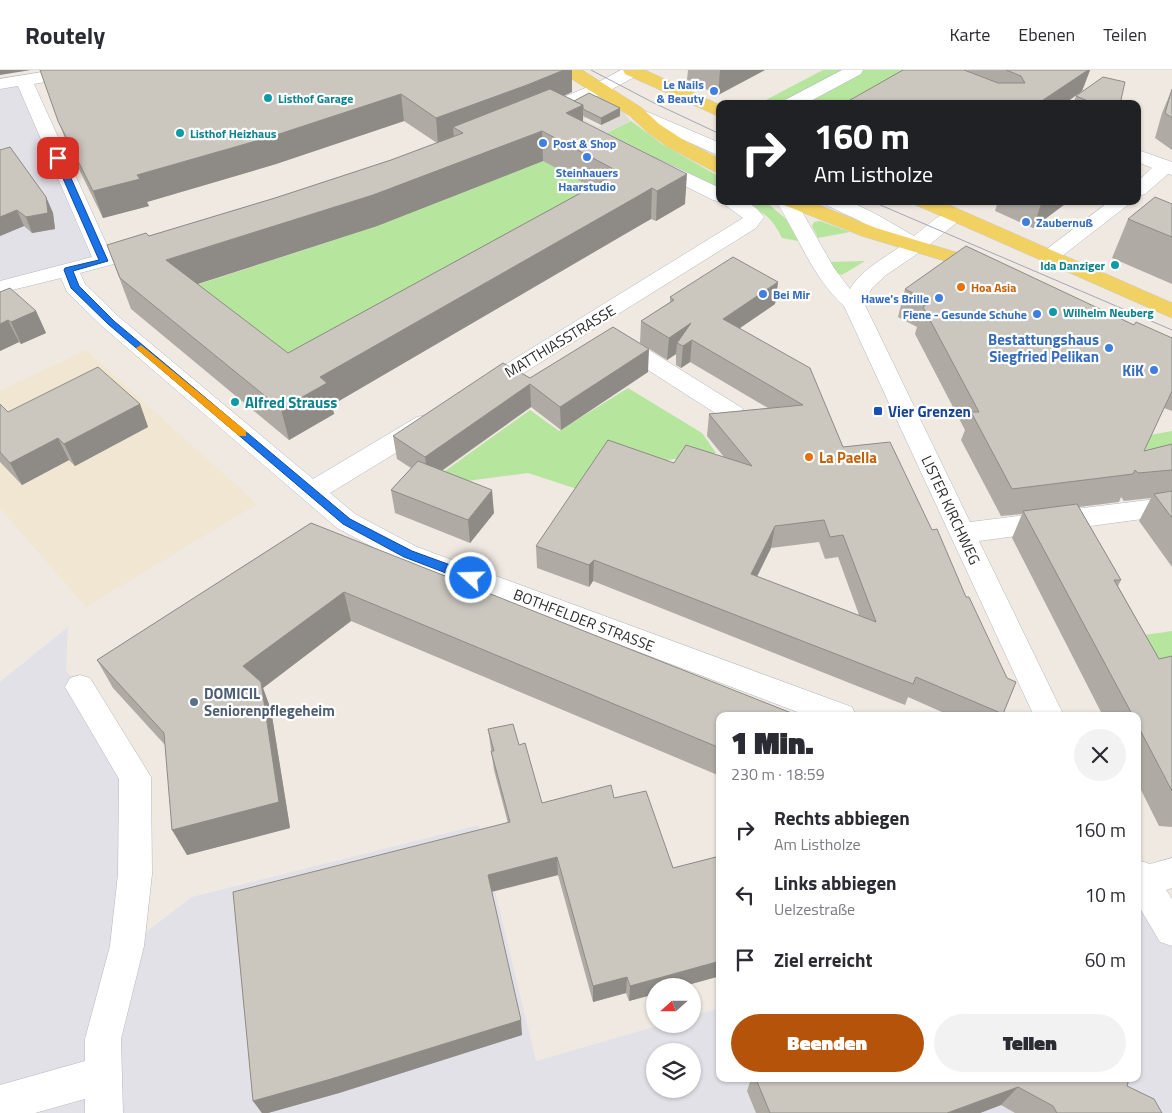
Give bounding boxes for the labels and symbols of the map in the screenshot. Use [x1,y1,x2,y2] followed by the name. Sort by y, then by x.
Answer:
[656,75,704,108] place label: Le Nails & Beauty
[708,85,720,97] marker: Le Nails & Beauty
[278,89,353,108] place label: Listhof Garage
[262,92,274,104] marker: Listhof Garage
[190,124,277,143] place label: Listhof Heizhaus
[174,127,186,139] marker: Listhof Heizhaus
[553,134,617,153] place label: Post & Shop
[37,137,79,179] pin
[537,137,549,149] marker: Post & Shop
[581,151,593,163] marker: Steinhauers Haarstudio
[556,163,619,196] place label: Steinhauers Haarstudio
[1036,213,1094,232] place label: Zaubernuß
[1020,216,1032,228] marker: Zaubernuß
[1040,256,1106,275] place label: Ida Danziger
[1109,259,1121,271] marker: Ida Danziger
[971,278,1016,297] place label: Hoa Asia
[955,281,967,293] marker: Hoa Asia
[773,285,811,304] place label: Bei Mir
[757,288,769,300] marker: Bei Mir
[861,289,929,308] place label: Hawe's Brille
[933,292,945,304] marker: Hawe's Brille
[500,299,620,383] street label: MATTHIASSTRASSE
[1063,303,1154,322] place label: Wilhelm Neuberg
[903,305,1027,324] place label: Fiene - Gesunde Schuhe
[1047,306,1059,318] marker: Wilhelm Neuberg
[1031,308,1043,320] marker: Fiene - Gesunde Schuhe
[988,328,1099,368] place label: Bestattungshaus Siegfried Pelikan
[1103,342,1115,354] marker: Bestattungshaus Siegfried Pelikan
[1122,359,1144,382] place label: KiK
[1148,364,1160,376] marker: KiK
[245,391,337,414] place label: Alfred Strauss
[229,396,241,408] marker: Alfred Strauss
[888,400,971,423] place label: Vier Grenzen
[872,405,884,417] marker: Vier Grenzen
[819,446,877,469] place label: La Paella
[803,451,815,463] marker: La Paella
[916,452,986,568] street label: LISTER KIRCHWEG
[444,551,496,603] position arrow
[510,583,658,657] street label: BOTHFELDER STRASSE
[204,682,335,722] place label: DOMICIL Seniorenpflegeheim
[188,696,200,708] marker: DOMICIL Seniorenpflegeheim
[646,978,701,1032] north arrow

